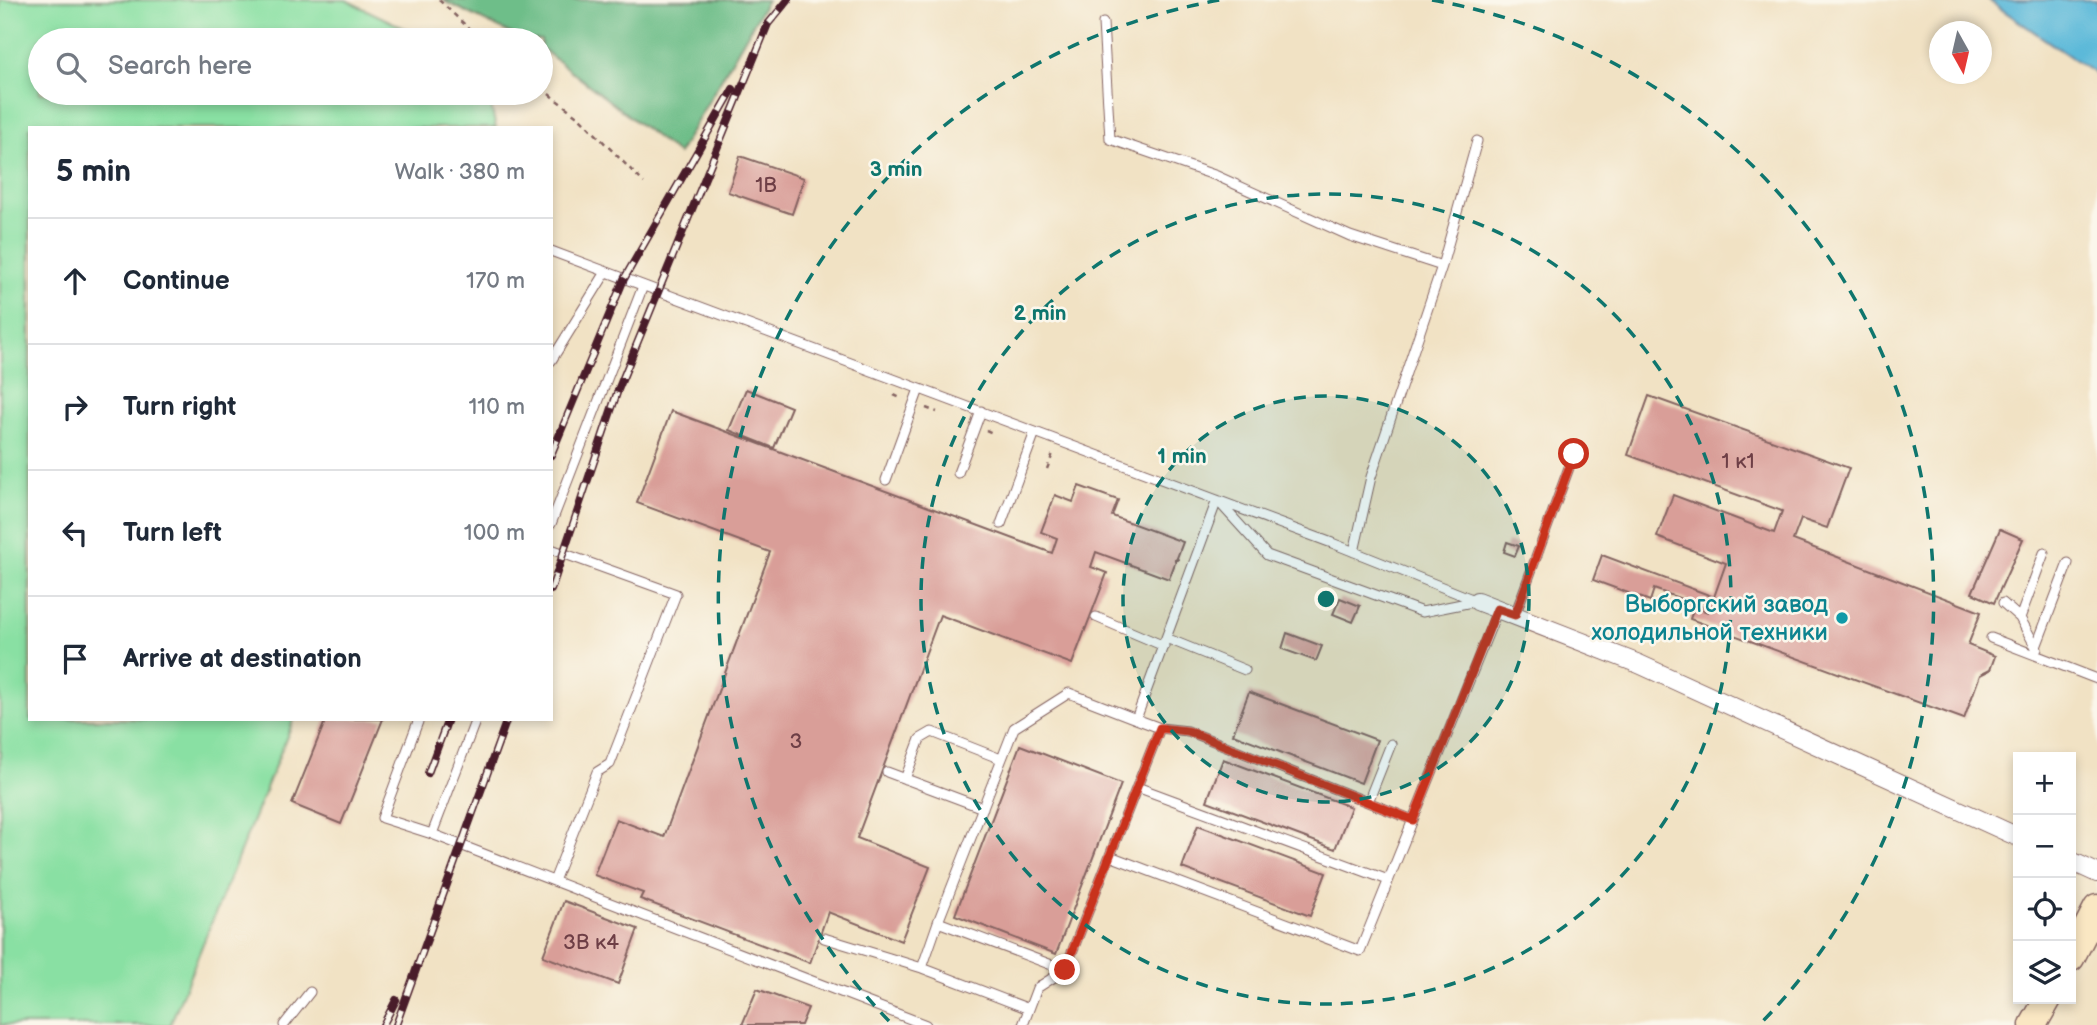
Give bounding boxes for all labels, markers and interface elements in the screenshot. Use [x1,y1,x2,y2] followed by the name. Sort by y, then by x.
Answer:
[1929,21,1992,84] north arrow
[28,28,553,105] search box
[52,48,90,86] icon: search
[108,51,252,82] text: Search here
[56,154,131,190] text: 5 min
[870,157,922,182] text: 3 min
[395,158,525,186] text: Walk · 380 m
[755,173,777,198] house number: 1В
[56,262,94,300] icon: ahead
[123,266,230,297] text: Continue
[466,267,525,295] text: 170 m
[1013,301,1067,326] text: 2 min
[56,388,94,426] icon: right
[123,392,236,423] text: Turn right
[468,393,525,421] text: 110 m
[1558,438,1589,469] route start
[1157,444,1207,469] text: 1 min
[1721,449,1755,474] house number: 1 к1
[56,514,94,552] icon: left
[123,518,222,549] text: Turn left
[464,519,525,547] text: 100 m
[1314,587,1338,611] centre of rings
[1591,590,1828,647] place label: Выборгский завод холодильной техники
[1834,610,1850,626] marker: Выборгский завод холодильной техники
[56,640,94,678] icon: arrive
[123,644,362,675] text: Arrive at destination
[790,729,802,754] house number: 3
[2013,752,2076,1004] map controls
[2013,752,2076,815] button: +
[2013,815,2076,878] button: −
[2013,878,2076,941] button: locate
[563,930,619,955] house number: 3В к4
[2013,941,2076,1004] button: layers
[1049,954,1080,985] route end

